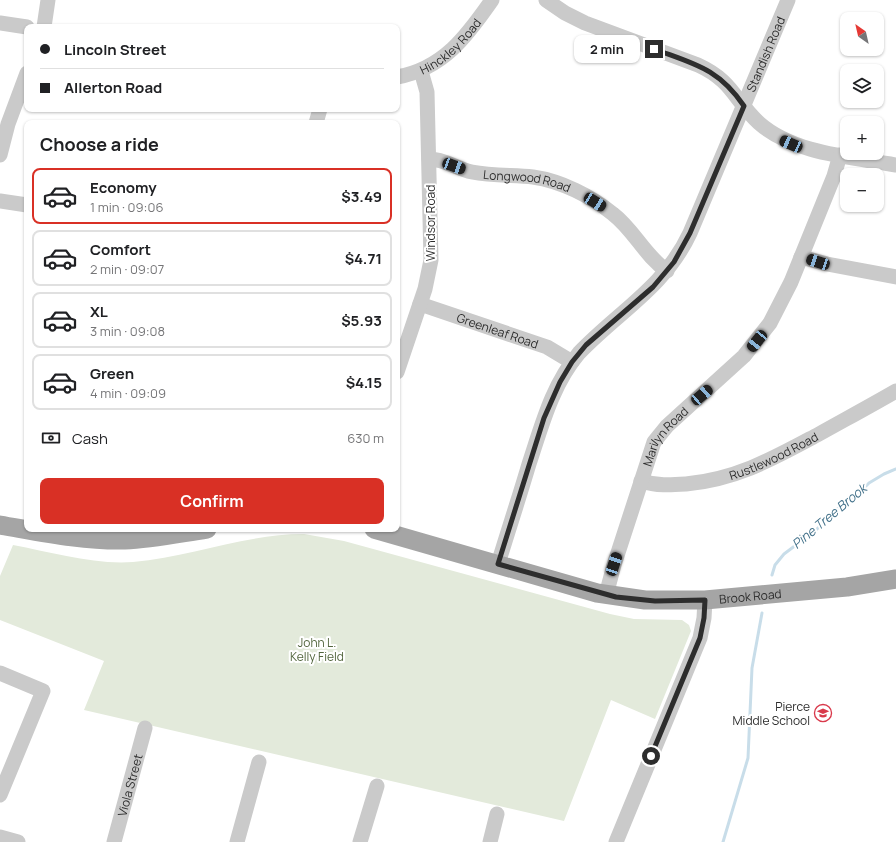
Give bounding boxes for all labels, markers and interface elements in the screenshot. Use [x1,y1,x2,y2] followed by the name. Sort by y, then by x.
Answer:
[840,12,884,56] north arrow
[840,12,884,212] map controls
[742,14,789,94] street label: Standish Road
[417,15,485,78] street label: Hinckley Road
[574,35,640,63] callout: 2 min
[64,39,166,60] text: Lincoln Street
[590,40,624,58] text: 2 min
[645,40,663,58] route end
[840,64,884,108] button: layers
[64,77,162,98] text: Allerton Road
[840,116,884,160] button: +
[40,132,159,156] text: Choose a ride
[778,134,804,154] car
[441,156,467,176] car
[482,165,574,196] street label: Longwood Road
[840,168,884,212] button: −
[90,177,157,198] text: Economy
[42,178,78,214] icon: car
[422,185,439,261] street label: Windsor Road
[341,186,382,207] text: $3.49
[582,191,608,213] car
[90,198,163,216] text: 1 min · 09:06
[90,239,151,260] text: Comfort
[42,240,78,276] icon: car
[345,248,382,269] text: $4.71
[805,253,831,271] car
[90,260,164,278] text: 2 min · 09:07
[90,301,108,322] text: XL
[42,302,78,338] icon: car
[455,309,541,352] street label: Greenleaf Road
[341,310,382,331] text: $5.93
[90,322,165,340] text: 3 min · 09:08
[745,328,769,354] car
[90,363,134,384] text: Green
[42,364,78,400] icon: car
[346,372,382,393] text: $4.15
[689,383,715,407] car
[90,384,166,402] text: 4 min · 09:09
[638,403,692,468] street label: Marilyn Road
[40,427,62,449] icon: cash
[72,428,108,449] text: Cash
[727,428,821,484] street label: Rustlewood Road
[347,429,384,447] text: 630 m
[40,478,384,524] button: Confirm
[788,478,872,553] water label: Pine Tree Brook
[605,551,623,577] car
[718,585,782,607] street label: Brook Road
[290,634,344,665] park label: John L. Kelly Field
[733,698,810,729] place label: Pierce Middle School
[813,703,833,723] school or university icon: Pierce Middle School
[642,747,660,765] route start
[113,752,146,818] street label: Viola Street

